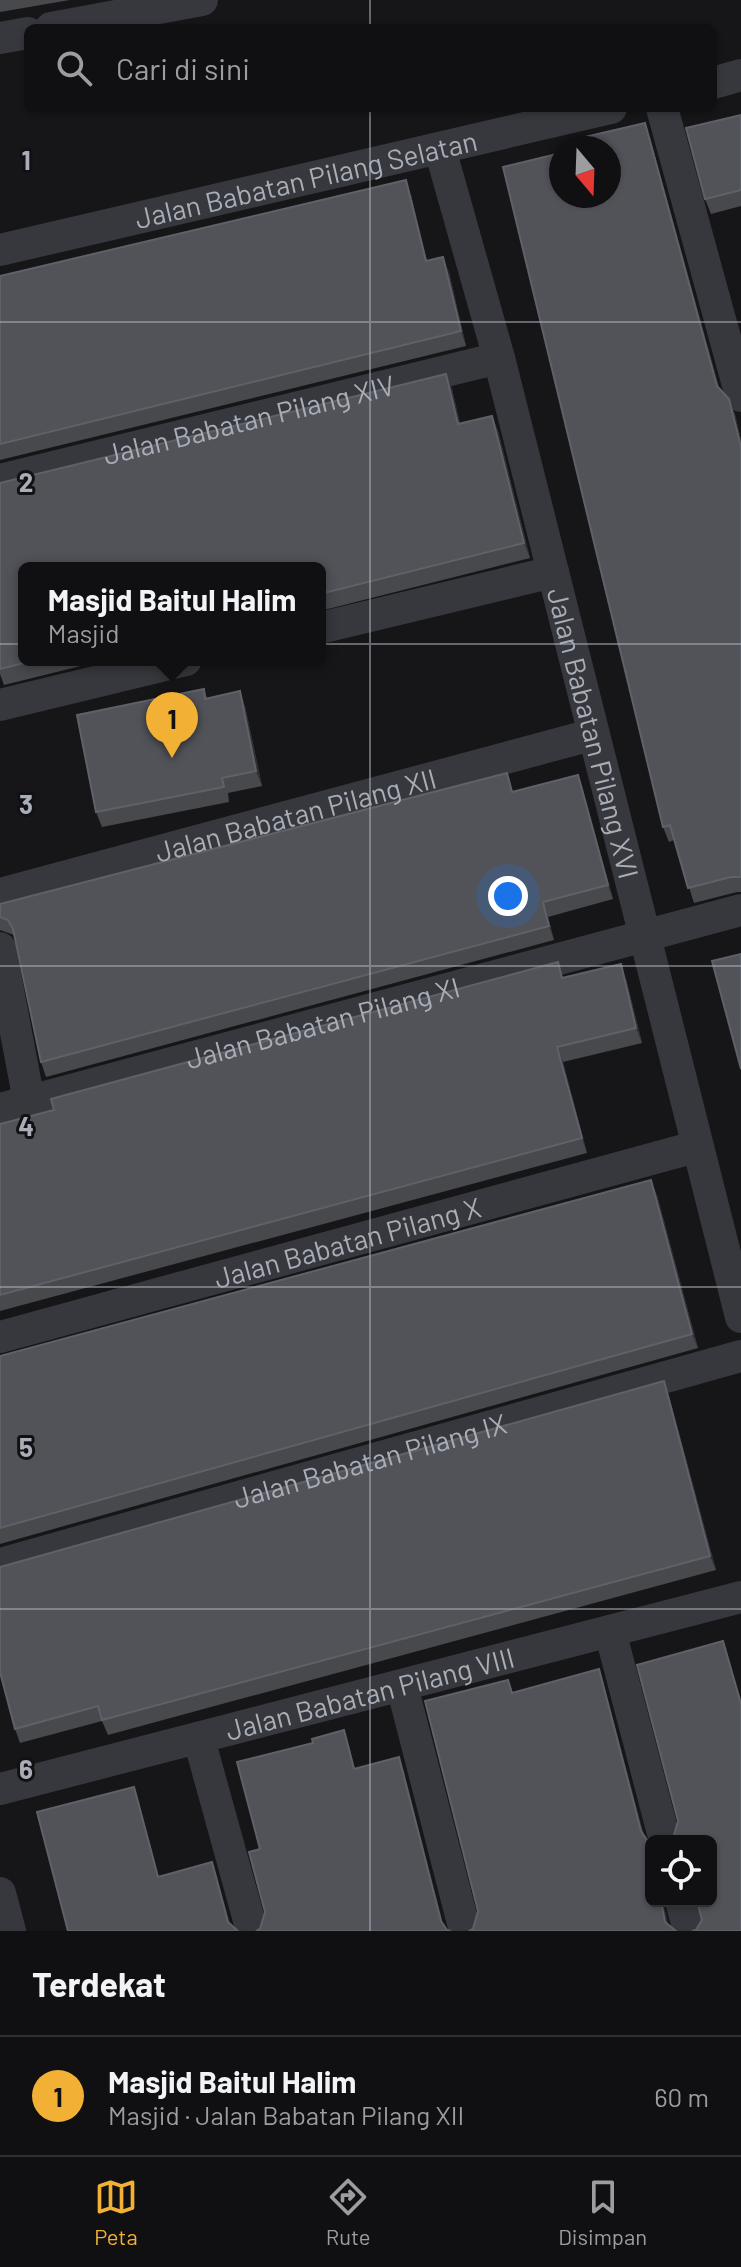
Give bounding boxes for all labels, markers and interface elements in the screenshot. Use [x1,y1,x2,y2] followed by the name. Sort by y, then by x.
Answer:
[24,24,717,112] search box
[52,46,96,90] icon: search
[116,50,250,86] text: Cari di sini
[131,123,480,235] street label: Jalan Babatan Pilang Selatan
[549,136,621,208] north arrow
[21,144,31,175] text: 1
[100,367,398,471] street label: Jalan Babatan Pilang XIV
[19,466,33,497] text: 2
[18,562,326,666] popup
[48,581,296,617] text: Masjid Baitul Halim
[541,584,647,882] street label: Jalan Babatan Pilang XVI
[48,617,119,648] text: Masjid
[146,692,198,758] pin: 1
[151,760,440,869] street label: Jalan Babatan Pilang XII
[19,788,33,819] text: 3
[488,876,528,916] your location
[182,969,463,1075] street label: Jalan Babatan Pilang XI
[18,1110,34,1141] text: 4
[210,1189,484,1295] street label: Jalan Babatan Pilang X
[229,1406,510,1515] street label: Jalan Babatan Pilang IX
[19,1431,33,1462] text: 5
[222,1640,518,1747] street label: Jalan Babatan Pilang VIII
[19,1753,33,1784] text: 6
[645,1835,717,1907] map controls
[645,1835,717,1907] button: locate
[32,1963,166,2004] text: Terdekat
[108,2063,356,2099] text: Masjid Baitul Halim
[53,2081,63,2112] text: 1
[654,2081,709,2112] text: 60 m
[108,2099,464,2130] text: Masjid · Jalan Babatan Pilang XII
[94,2175,138,2249] tab: Peta
[326,2175,370,2249] tab: Rute
[558,2175,647,2249] tab: Disimpan

